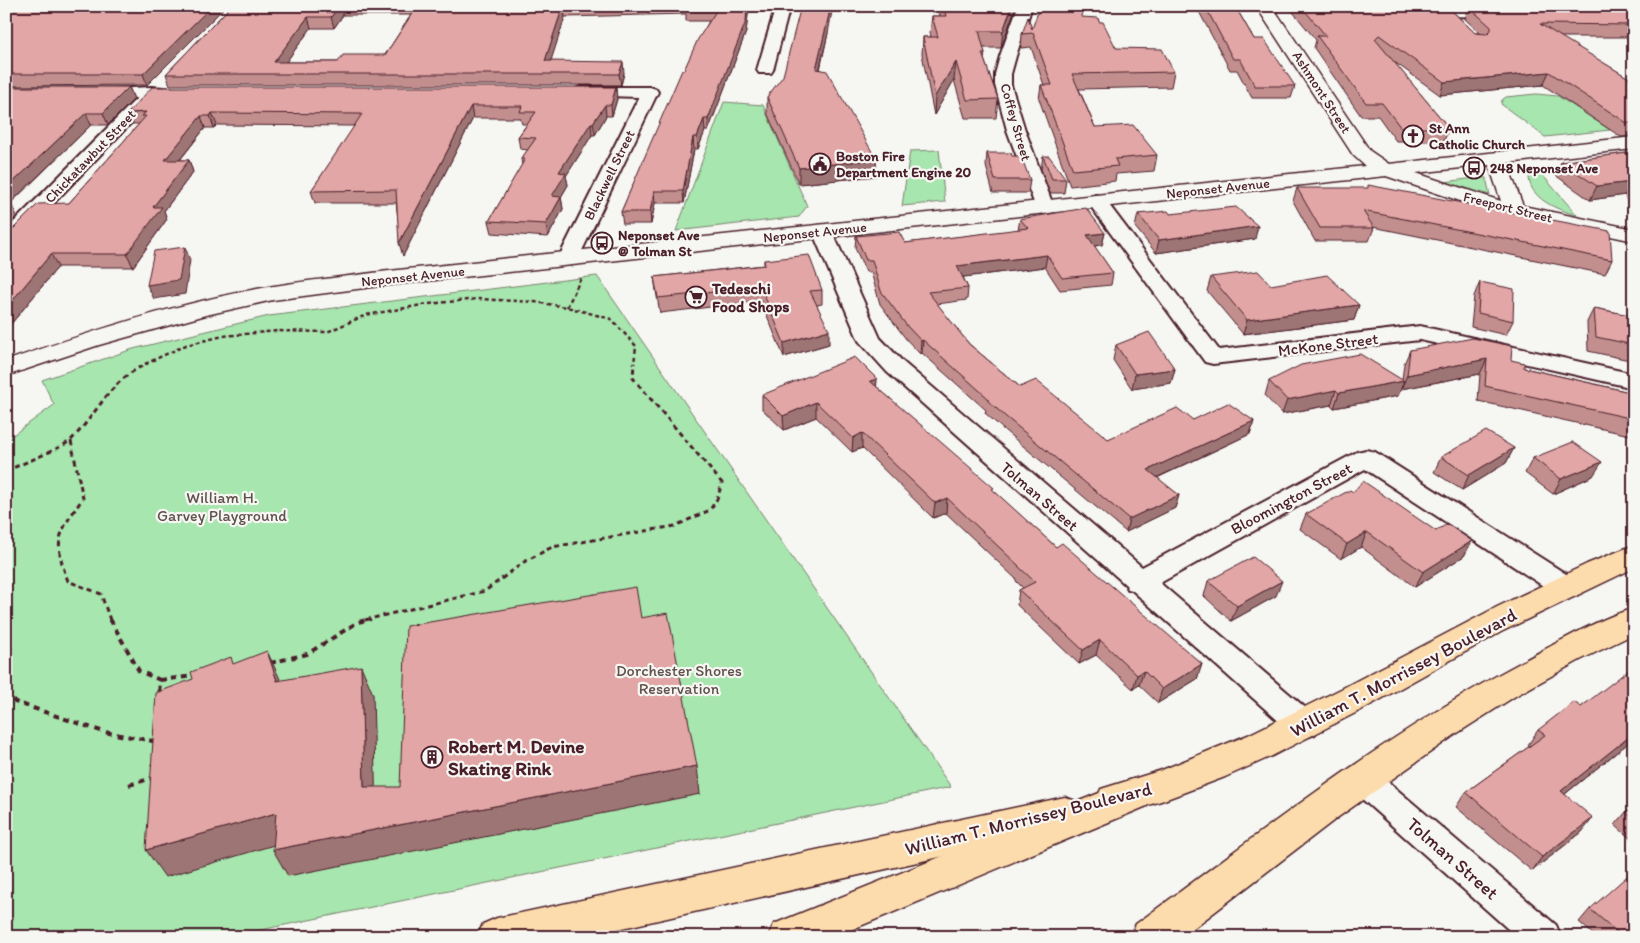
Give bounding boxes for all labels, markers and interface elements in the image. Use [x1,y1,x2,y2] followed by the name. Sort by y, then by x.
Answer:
[1289,48,1355,137] street label: Ashmont Street
[996,81,1035,163] street label: Coffey Street
[41,106,139,207] street label: Chickatawbut Street
[1429,120,1526,153] place label: St Ann Catholic Church
[1401,124,1425,148] church icon: St Ann Catholic Church
[580,127,639,223] street label: Blackwell Street
[836,148,972,181] place label: Boston Fire Department Engine 20
[808,152,832,176] public building icon: Boston Fire Department Engine 20
[1462,156,1486,180] bus stop icon: 248 Neponset Ave
[1490,160,1599,177] place label: 248 Neponset Ave
[1165,175,1271,202] street label: Neponset Avenue
[1462,188,1554,227] street label: Freeport Street
[762,219,868,246] street label: Neponset Avenue
[618,227,700,260] place label: Neponset Ave @ Tolman St
[590,231,614,255] bus stop icon: Neponset Ave @ Tolman St
[360,263,466,290] street label: Neponset Avenue
[711,279,789,317] place label: Tedeschi Food Shops
[684,285,708,309] supermarket icon: Tedeschi Food Shops
[1277,329,1379,360] street label: McKone Street
[997,458,1082,535] street label: Tolman Street
[1227,458,1355,538] street label: Bloomington Street
[157,488,287,525] park label: William H. Garvey Playground
[1286,602,1521,742] street label: William T. Morrissey Boulevard
[616,661,742,698] park label: Dorchester Shores Reservation
[448,735,585,780] place label: Robert M. Devine Skating Rink
[420,745,444,769] building icon: Robert M. Devine Skating Rink
[902,777,1155,860] street label: William T. Morrissey Boulevard
[1402,812,1503,904] street label: Tolman Street

